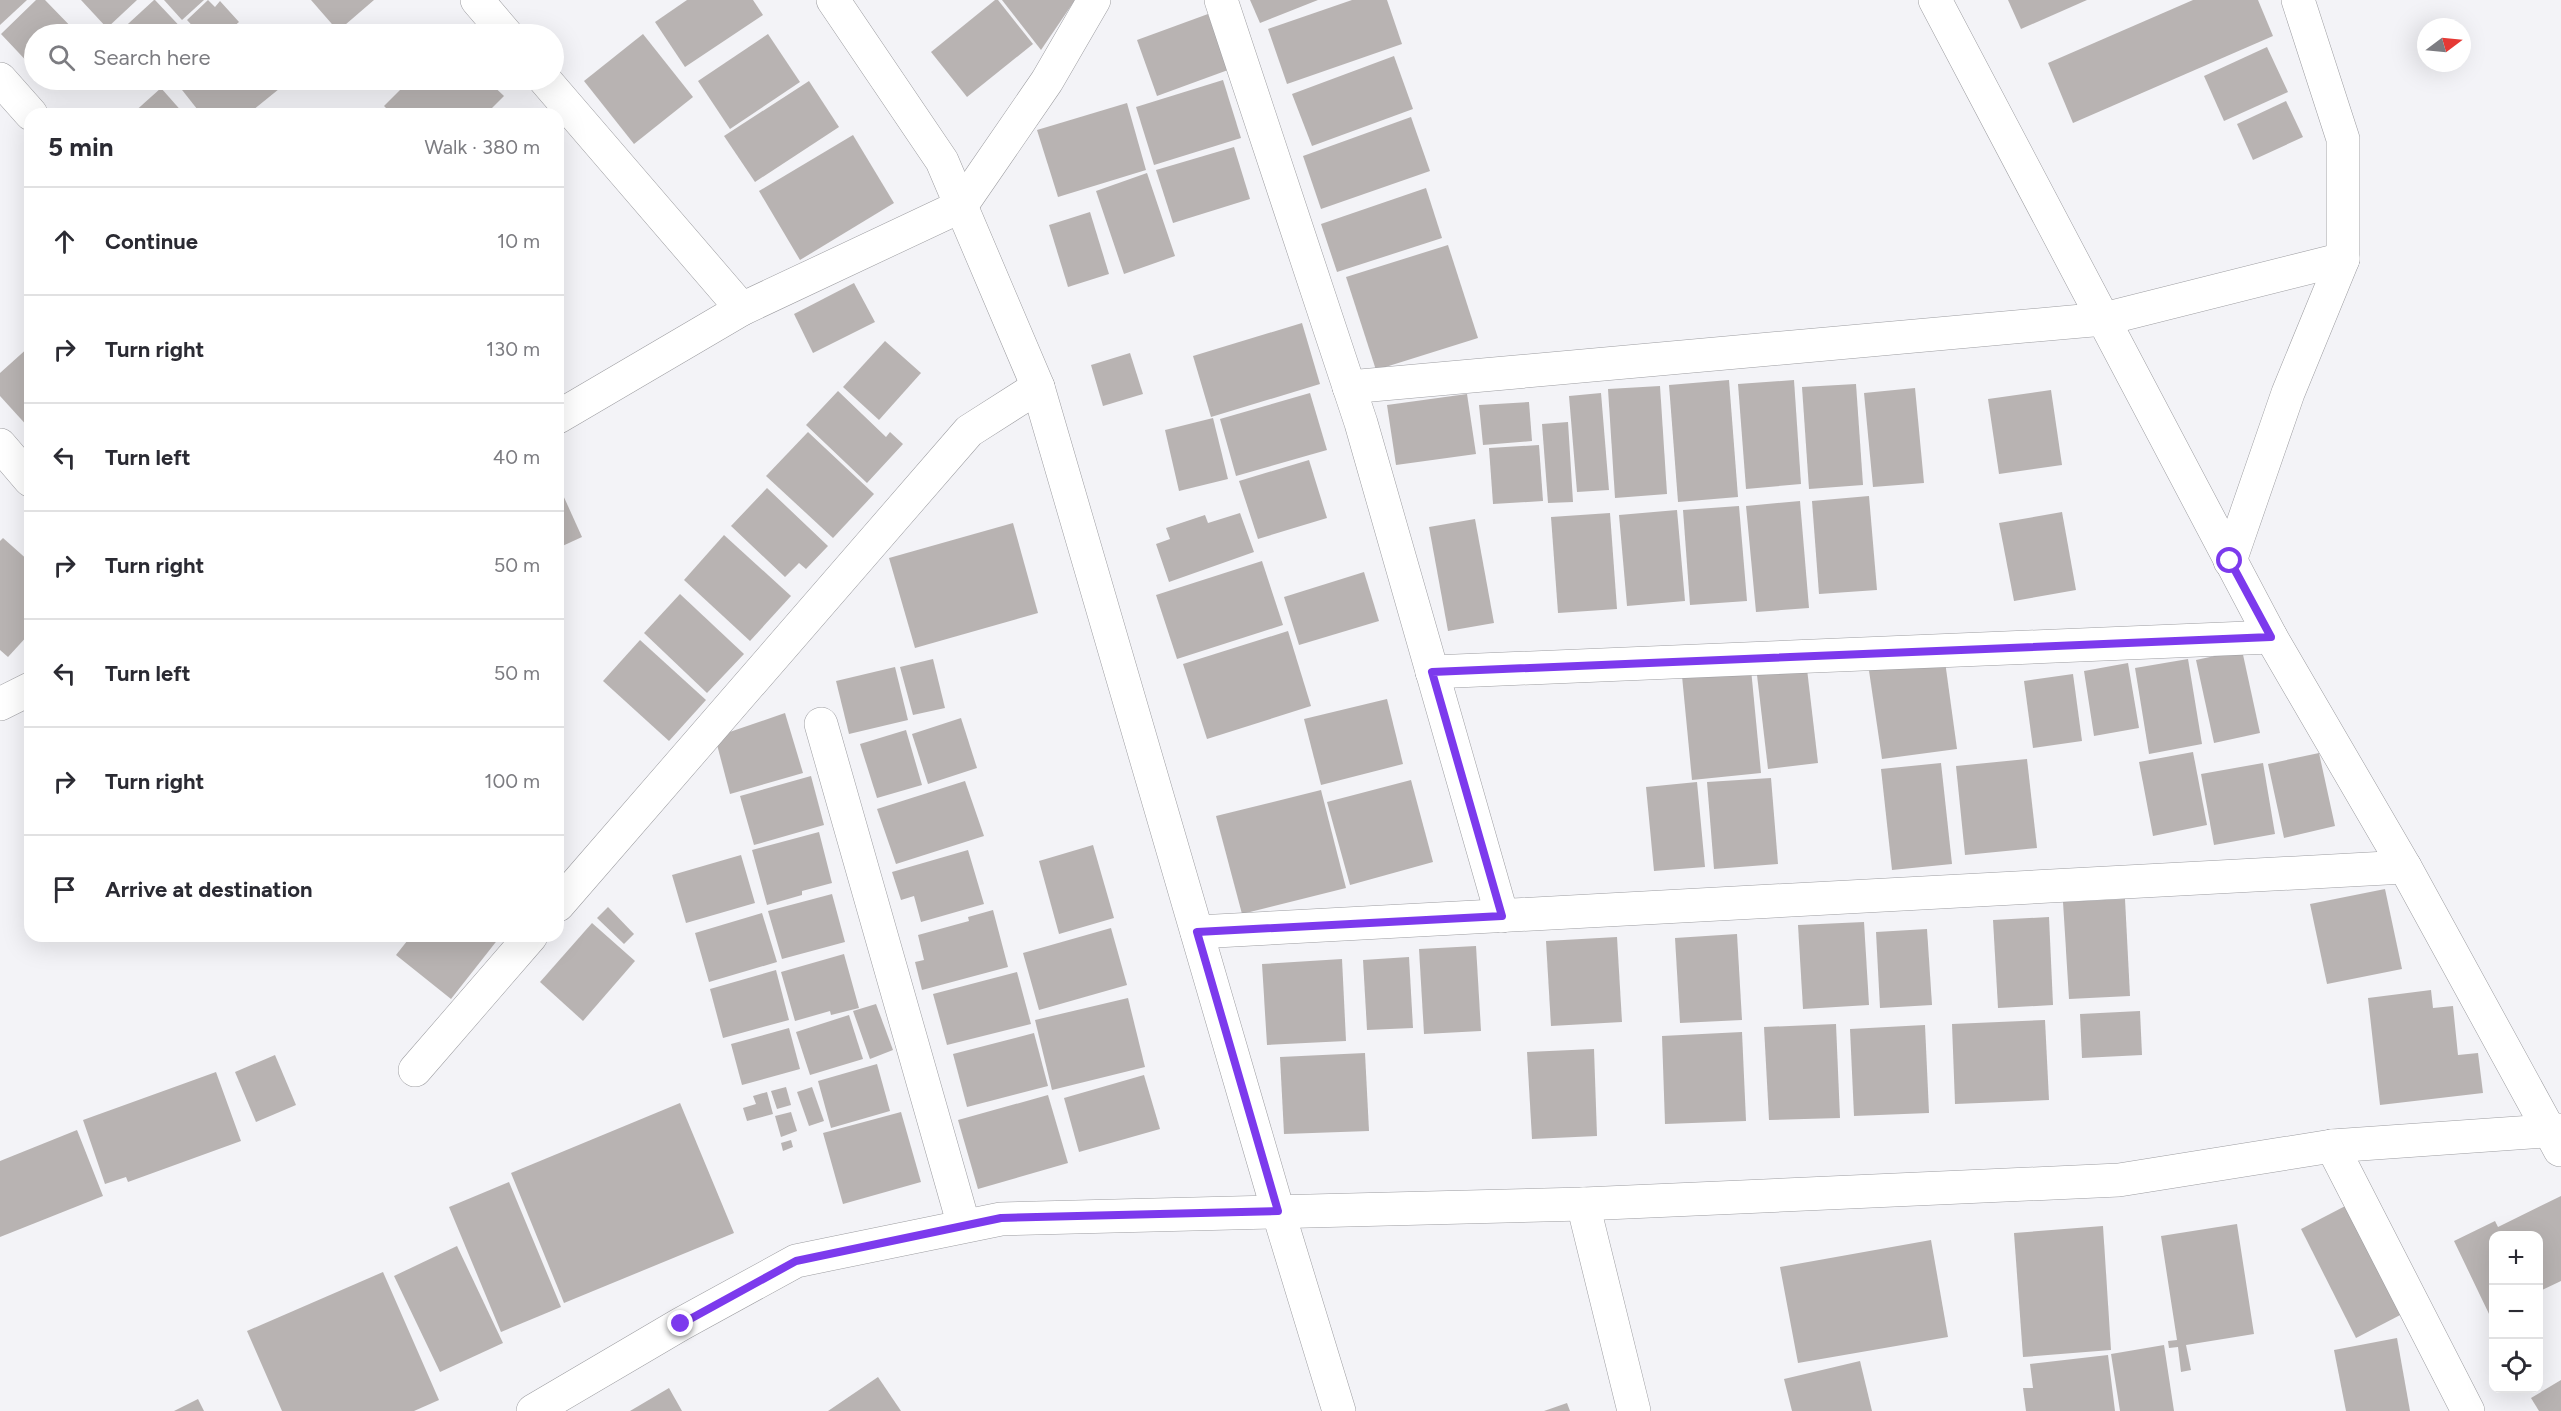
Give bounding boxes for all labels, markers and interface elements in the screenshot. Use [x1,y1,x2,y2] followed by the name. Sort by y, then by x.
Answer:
[2417,18,2471,72] north arrow
[24,24,564,90] search box
[45,41,78,74] icon: search
[93,44,211,71] text: Search here
[48,131,114,163] text: 5 min
[424,135,540,159] text: Walk · 380 m
[48,225,81,258] icon: ahead
[105,228,198,255] text: Continue
[497,229,540,253] text: 10 m
[48,333,81,366] icon: right
[105,336,204,363] text: Turn right
[486,337,540,361] text: 130 m
[48,441,81,474] icon: left
[105,444,191,471] text: Turn left
[493,445,540,469] text: 40 m
[2216,547,2242,573] route start
[48,549,81,582] icon: right
[105,552,204,579] text: Turn right
[494,553,540,577] text: 50 m
[48,657,81,690] icon: left
[105,660,191,687] text: Turn left
[494,661,540,685] text: 50 m
[48,765,81,798] icon: right
[105,768,204,795] text: Turn right
[484,769,540,793] text: 100 m
[48,873,81,906] icon: arrive
[105,876,313,903] text: Arrive at destination
[2489,1231,2543,1393] map controls
[2489,1231,2543,1285] button: +
[2489,1285,2543,1339] button: −
[667,1310,693,1336] route end
[2489,1339,2543,1393] button: locate

